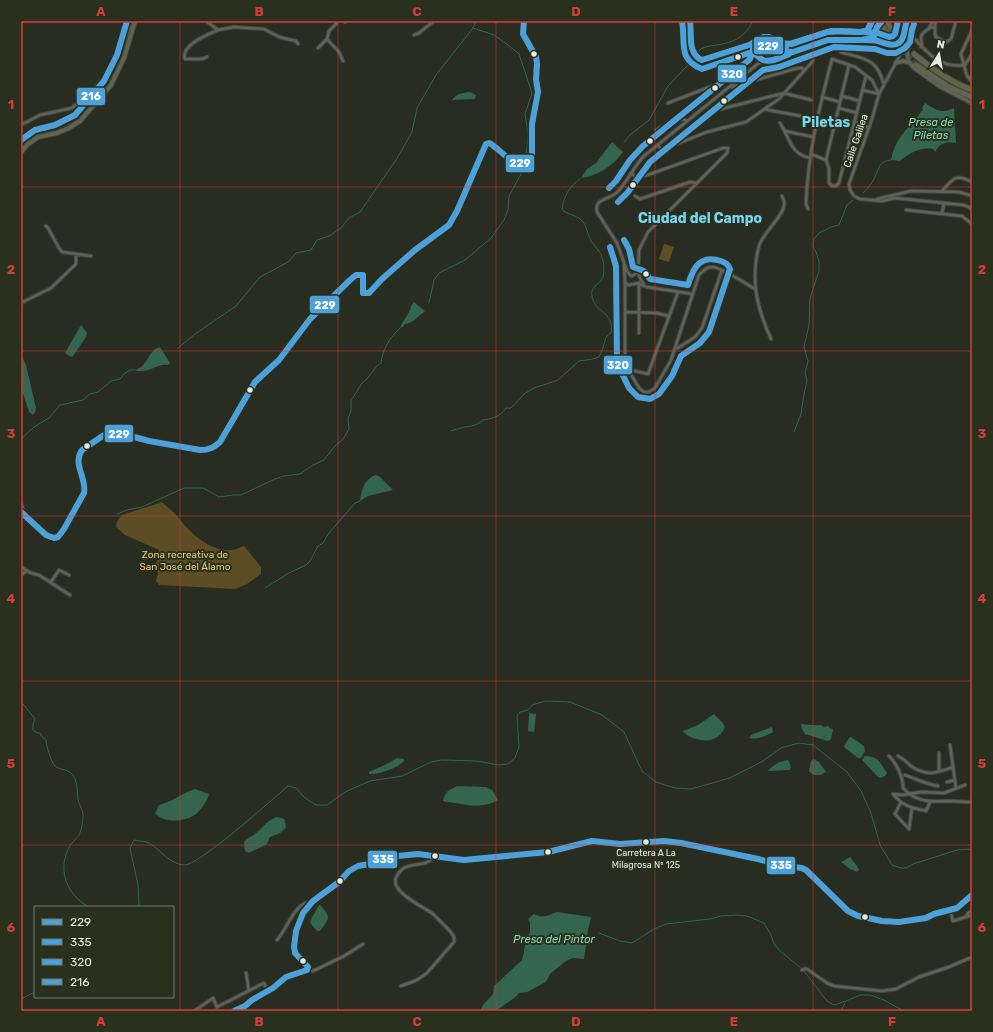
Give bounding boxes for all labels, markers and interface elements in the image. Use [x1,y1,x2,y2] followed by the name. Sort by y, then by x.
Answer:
[96,4,106,19] text: A
[254,4,264,19] text: B
[412,4,422,19] text: C
[571,4,581,19] text: D
[730,4,738,19] text: E
[888,4,896,19] text: F
[919,34,959,74] north arrow
[753,36,784,55] line badge: 229
[936,38,946,52] text: N
[757,40,779,53] text: 229
[529,49,539,59] unlabelled marker
[733,52,743,62] unlabelled marker
[717,64,747,83] line badge: 320
[721,68,743,81] text: 320
[710,83,720,93] unlabelled marker
[76,87,106,106] line badge: 216
[81,90,101,103] text: 216
[719,96,729,106] unlabelled marker
[8,97,14,112] text: 1
[979,97,985,112] text: 1
[841,113,871,169] street label: Calle Galilea
[802,114,850,131] district label: Piletas
[909,116,953,142] water label: Presa de Piletas
[645,136,655,146] unlabelled marker
[505,154,535,173] line badge: 229
[509,157,531,170] text: 229
[628,180,638,190] unlabelled marker
[638,210,762,227] district label: Ciudad del Campo
[7,262,15,277] text: 2
[978,262,986,277] text: 2
[641,269,651,279] unlabelled marker
[309,295,340,314] line badge: 229
[314,299,336,312] text: 229
[603,355,633,375] line badge: 320
[607,359,629,372] text: 320
[245,385,255,395] unlabelled marker
[104,424,134,443] line badge: 229
[7,426,16,441] text: 3
[978,426,987,441] text: 3
[108,428,130,441] text: 229
[82,441,92,451] unlabelled marker
[140,549,231,573] park label: Zona recreativa de San José del Álamo
[7,591,16,606] text: 4
[978,591,987,606] text: 4
[7,756,15,771] text: 5
[978,756,986,771] text: 5
[641,837,651,847] marker: Carretera A La Milagrosa Nº 125
[543,847,553,857] unlabelled marker
[612,848,680,870] place label: Carretera A La Milagrosa Nº 125
[367,850,398,869] line badge: 335
[430,851,440,861] unlabelled marker
[372,853,394,866] text: 335
[766,856,796,875] line badge: 335
[770,859,792,872] text: 335
[335,876,345,886] unlabelled marker
[34,906,174,998] legend
[860,912,870,922] unlabelled marker
[70,915,91,929] text: 229
[7,920,16,935] text: 6
[978,920,987,935] text: 6
[513,933,595,946] water label: Presa del Pintor
[70,935,92,949] text: 335
[70,955,92,969] text: 320
[298,956,308,966] unlabelled marker
[70,975,89,989] text: 216
[96,1014,106,1029] text: A
[254,1014,264,1029] text: B
[412,1014,422,1029] text: C
[571,1014,581,1029] text: D
[730,1014,738,1029] text: E
[888,1014,896,1029] text: F

